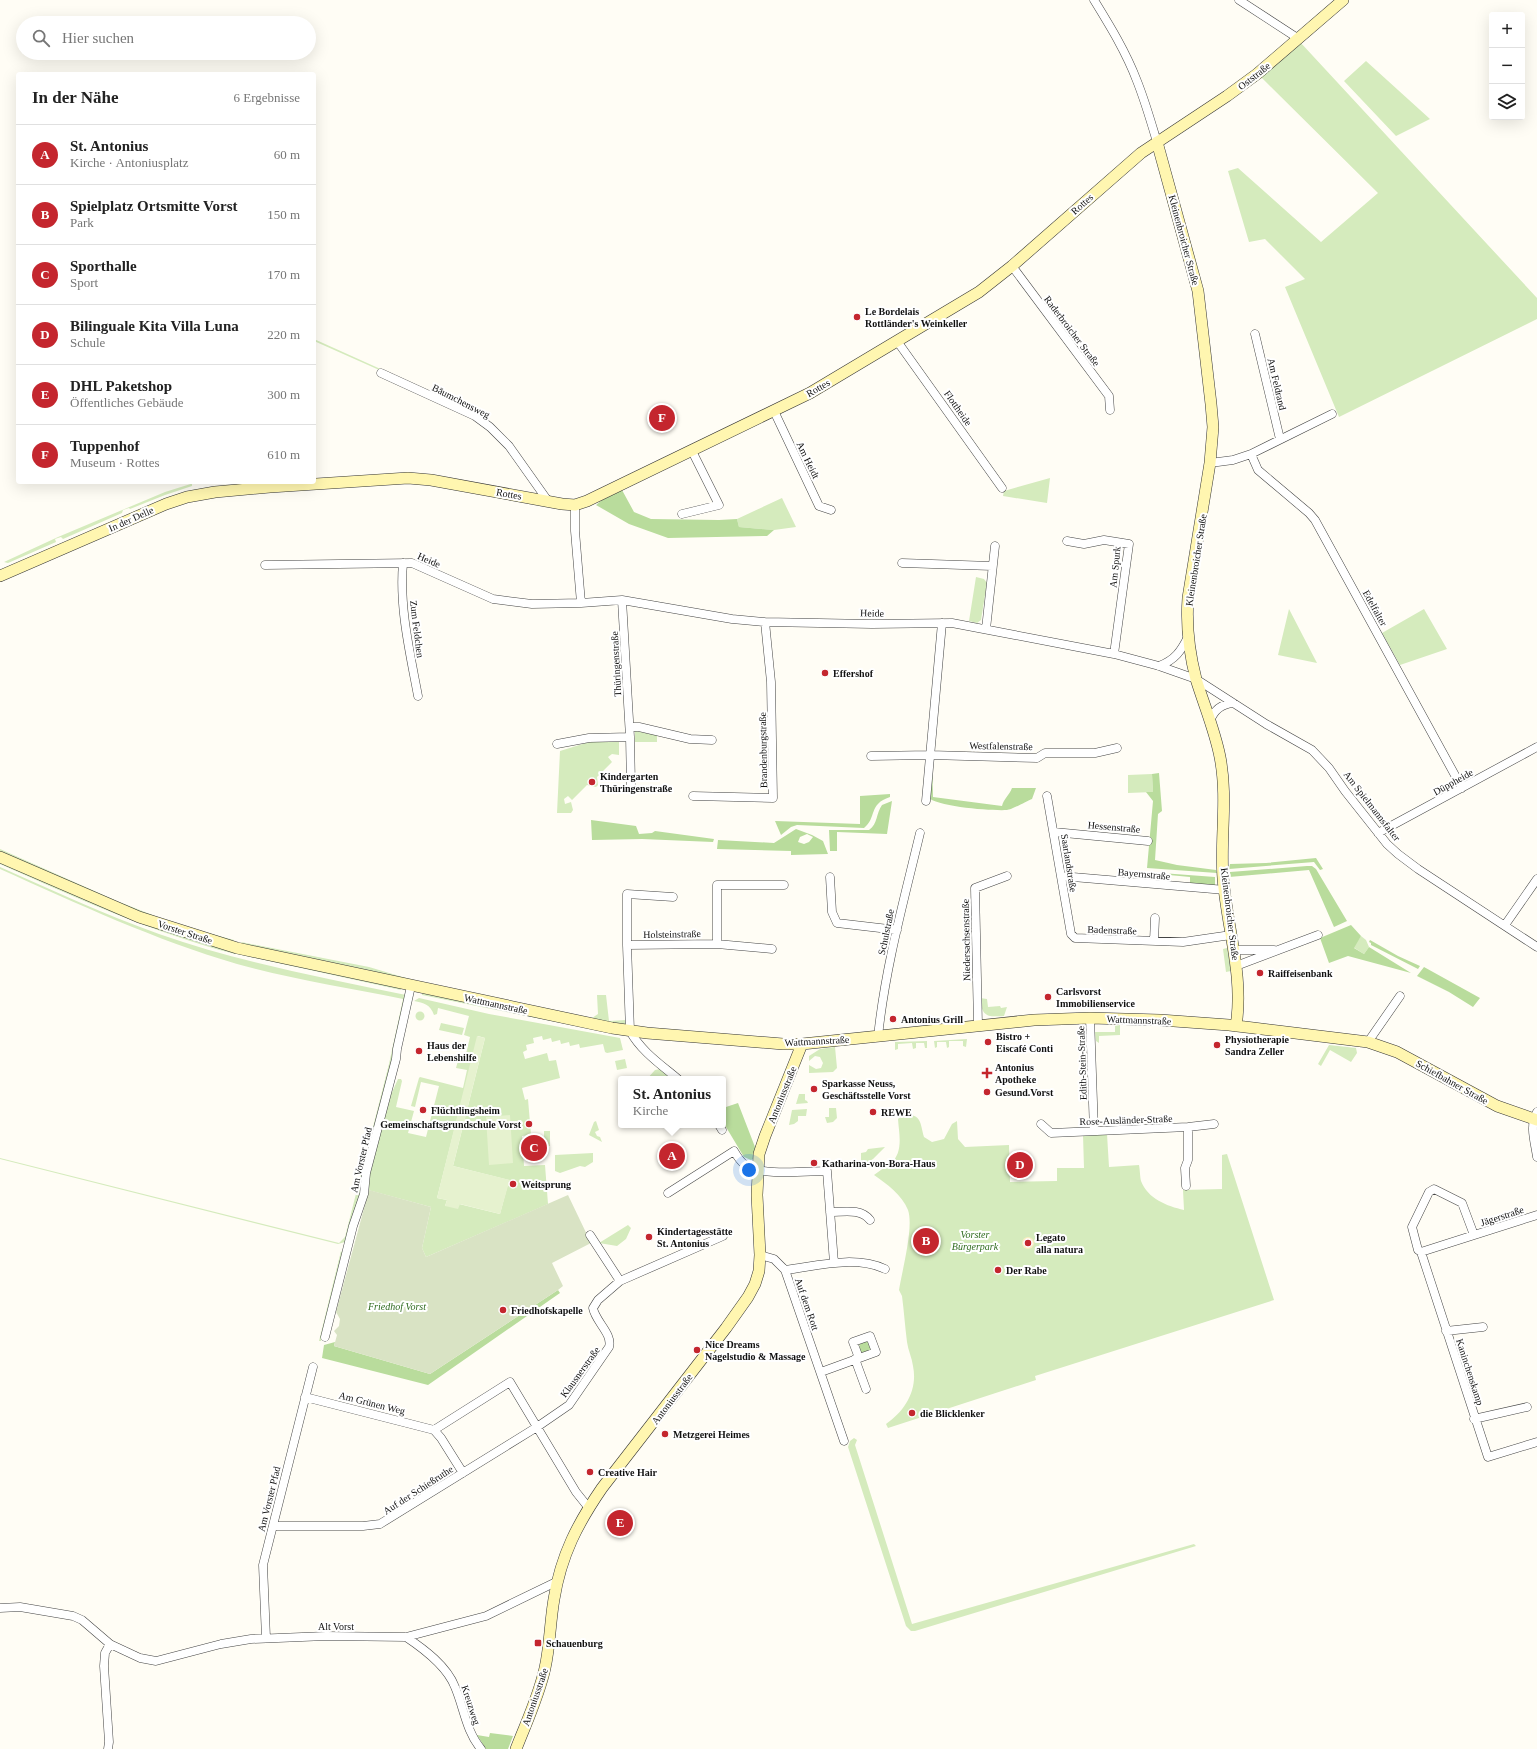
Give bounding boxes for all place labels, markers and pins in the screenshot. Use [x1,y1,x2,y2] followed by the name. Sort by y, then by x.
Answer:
[865,306,968,329] place label: Le Bordelais Rottländer's Weinkeller
[852,312,862,322] marker: Le Bordelais Rottländer's Weinkeller
[649,403,675,433] pin: F
[820,668,830,678] marker: Effershof
[833,668,874,679] place label: Effershof
[600,771,673,794] place label: Kindergarten Thüringenstraße
[587,777,597,787] marker: Kindergarten Thüringenstraße
[1255,968,1265,978] marker: Raiffeisenbank
[1268,968,1333,979] place label: Raiffeisenbank
[1056,986,1135,1009] place label: Carlsvorst Immobilienservice
[1043,992,1053,1002] marker: Carlsvorst Immobilienservice
[888,1014,898,1024] marker: Antonius Grill
[901,1014,963,1025] place label: Antonius Grill
[996,1031,1053,1054] place label: Bistro + Eiscafé Conti
[1225,1034,1289,1057] place label: Physiotherapie Sandra Zeller
[983,1037,993,1047] marker: Bistro + Eiscafé Conti
[427,1040,477,1063] place label: Haus der Lebenshilfe
[1212,1040,1222,1050] marker: Physiotherapie Sandra Zeller
[414,1046,424,1056] marker: Haus der Lebenshilfe
[995,1062,1037,1085] place label: Antonius Apotheke
[982,1068,992,1078] marker: Antonius Apotheke
[822,1078,911,1101] place label: Sparkasse Neuss, Geschäftsstelle Vorst
[809,1084,819,1094] marker: Sparkasse Neuss, Geschäftsstelle Vorst
[982,1087,992,1097] marker: Gesund.Vorst
[995,1087,1054,1098] place label: Gesund.Vorst
[418,1105,428,1115] marker: Flüchtlingsheim
[431,1105,501,1116] place label: Flüchtlingsheim
[868,1107,878,1117] marker: REWE
[881,1107,912,1118] place label: REWE
[380,1119,522,1130] place label: Gemeinschaftsgrundschule Vorst
[524,1119,534,1129] marker: Gemeinschaftsgrundschule Vorst
[521,1133,547,1163] pin: C
[659,1141,685,1171] pin: A
[1007,1150,1033,1180] pin: D
[809,1158,819,1168] marker: Katharina-von-Bora-Haus
[822,1158,935,1169] place label: Katharina-von-Bora-Haus
[508,1179,518,1189] marker: Weitsprung
[521,1179,571,1190] place label: Weitsprung
[657,1226,733,1249] place label: Kindertagesstätte St. Antonius
[913,1226,939,1256] pin: B
[644,1232,654,1242] marker: Kindertagesstätte St. Antonius
[1036,1232,1083,1255] place label: Legato alla natura
[1023,1238,1033,1248] marker: Legato alla natura
[993,1265,1003,1275] marker: Der Rabe
[1006,1265,1047,1276] place label: Der Rabe
[498,1305,508,1315] marker: Friedhofskapelle
[511,1305,583,1316] place label: Friedhofskapelle
[705,1339,806,1362] place label: Nice Dreams Nagelstudio & Massage
[692,1345,702,1355] marker: Nice Dreams Nagelstudio & Massage
[907,1408,917,1418] marker: die Blicklenker
[920,1408,985,1419] place label: die Blicklenker
[660,1429,670,1439] marker: Metzgerei Heimes
[673,1429,750,1440] place label: Metzgerei Heimes
[585,1467,595,1477] marker: Creative Hair
[598,1467,658,1478] place label: Creative Hair
[607,1508,633,1538] pin: E
[533,1638,543,1648] marker: Schauenburg
[546,1638,603,1649] place label: Schauenburg

